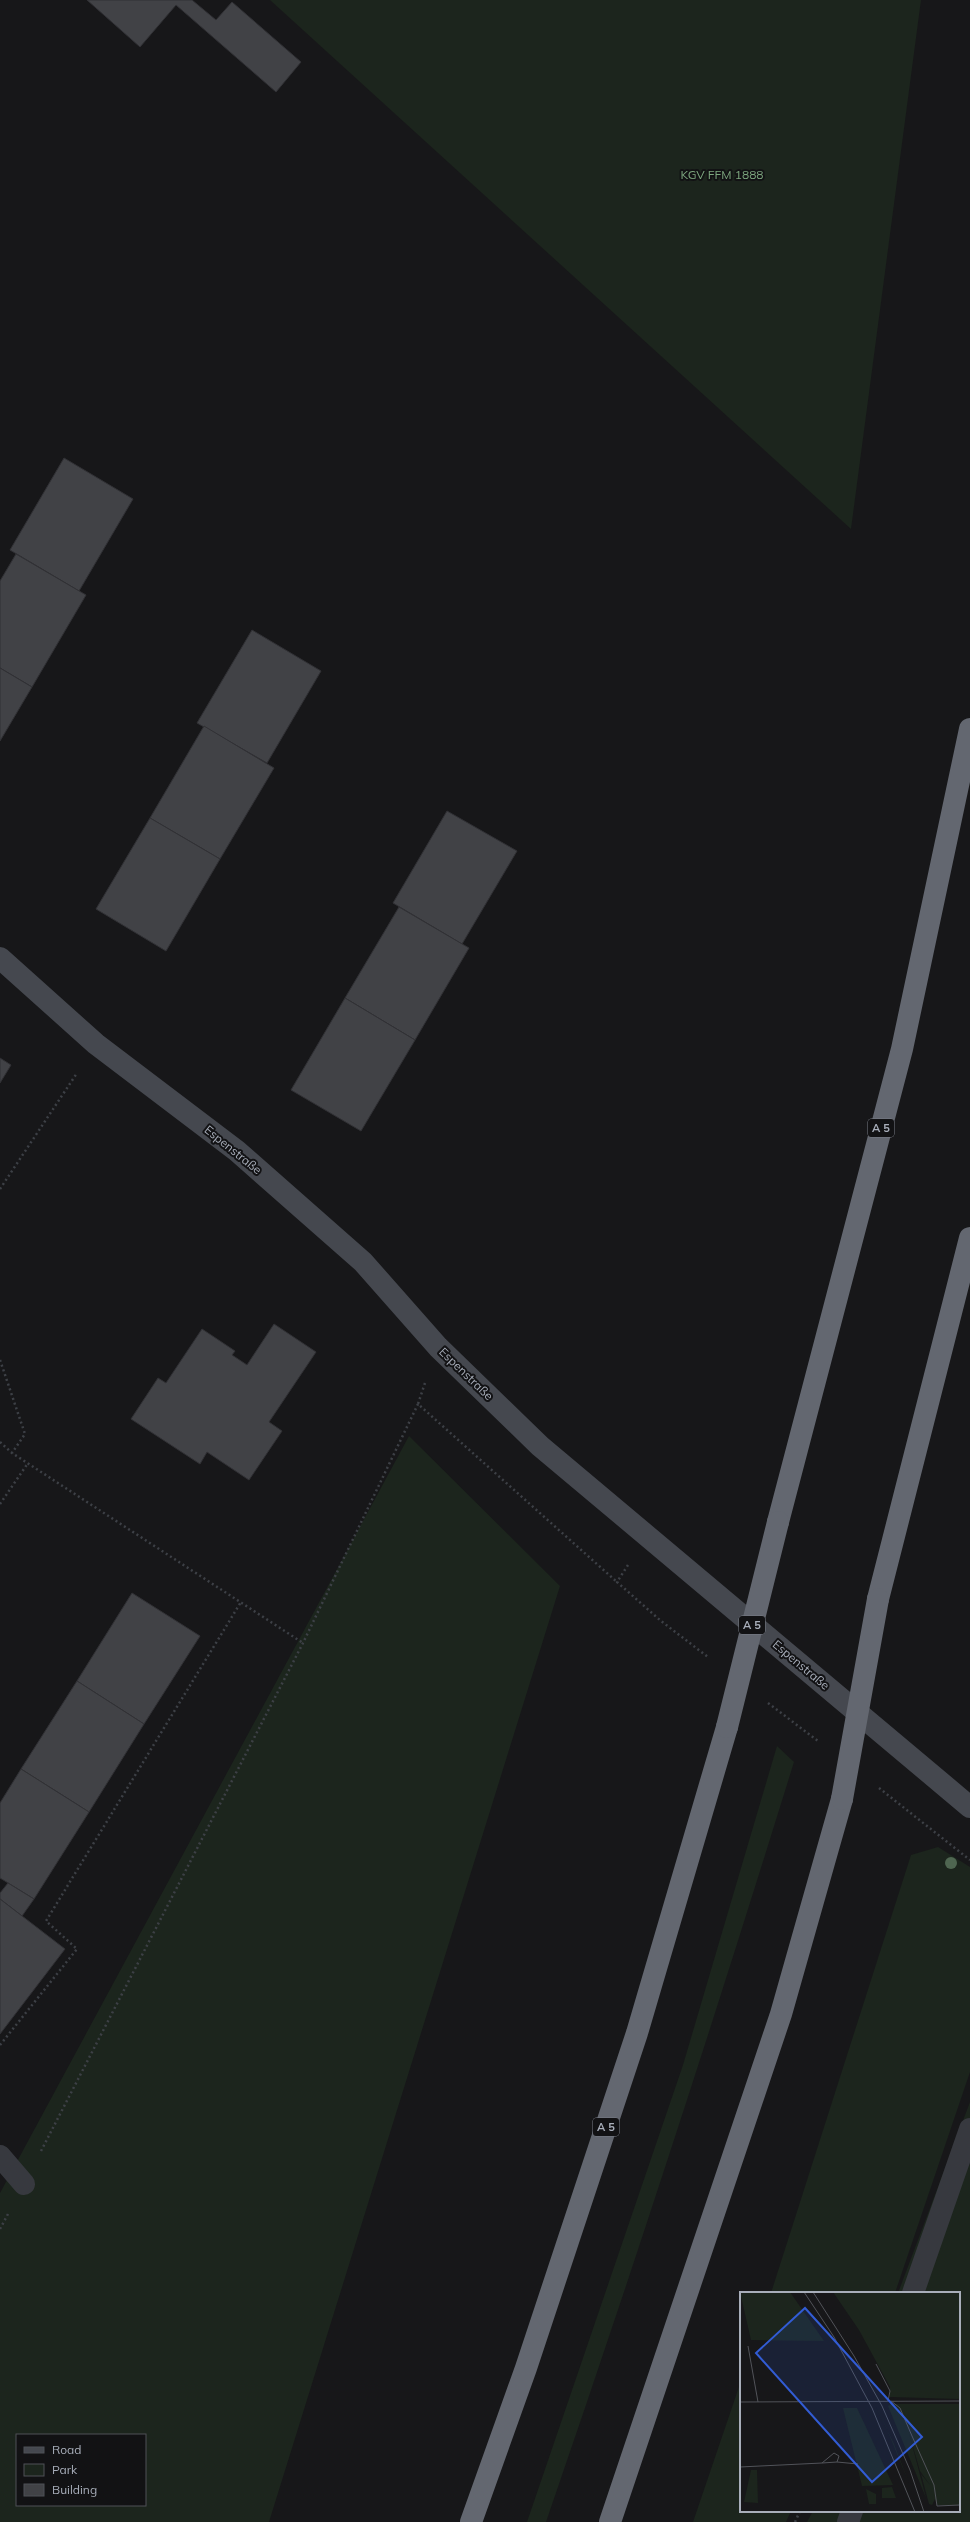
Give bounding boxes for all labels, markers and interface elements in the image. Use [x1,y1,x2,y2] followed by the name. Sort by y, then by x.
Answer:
[680,167,764,182] park label: KGV FFM 1888
[868,1119,894,1137] road number: A 5
[202,1122,265,1177] street label: Espenstraße
[436,1344,497,1403] street label: Espenstraße
[739,1616,765,1634] road number: A 5
[770,1637,833,1693] street label: Espenstraße
[593,2118,619,2136] road number: A 5
[740,2292,960,2512] inset map
[16,2434,146,2506] legend
[52,2442,81,2457] text: Road
[52,2462,78,2477] text: Park
[52,2482,97,2497] text: Building

